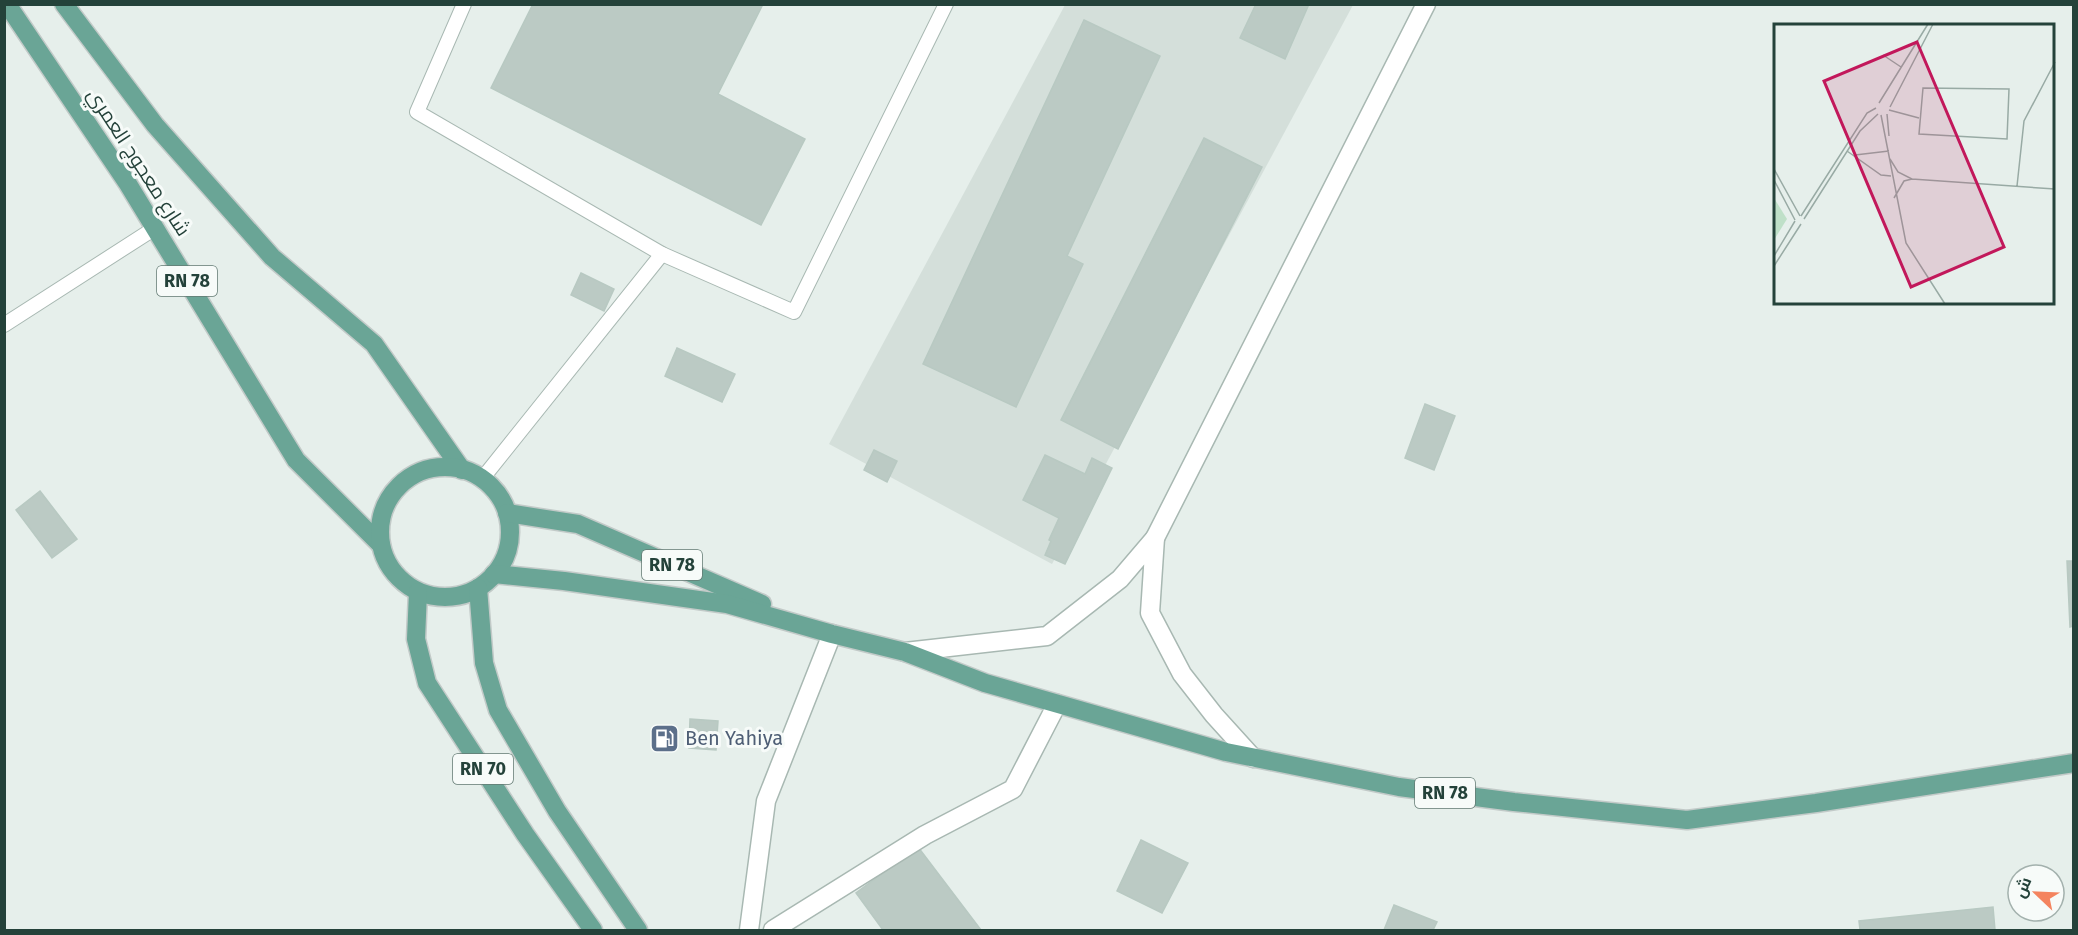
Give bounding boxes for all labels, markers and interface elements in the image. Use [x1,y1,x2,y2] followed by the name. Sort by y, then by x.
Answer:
[1774,24,2054,304] inset map
[79,84,196,242] street label: شارع معجوج العمري
[157,266,217,296] road number: RN 78
[642,550,702,580] road number: RN 78
[648,722,680,754] fuel station icon: Ben Yahiya
[685,726,783,750] place label: Ben Yahiya
[453,754,513,784] road number: RN 70
[1415,778,1475,808] road number: RN 78
[2006,863,2066,923] north arrow
[2010,874,2035,900] text: ش

